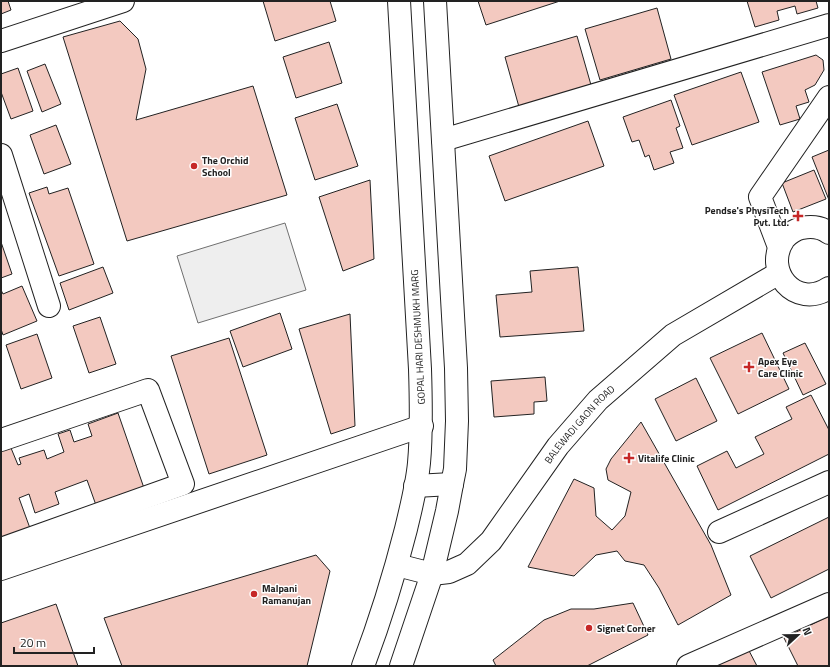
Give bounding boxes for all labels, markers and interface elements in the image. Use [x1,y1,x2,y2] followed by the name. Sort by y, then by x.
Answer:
[202,153,248,180] place label: The Orchid School
[189,161,199,171] marker: The Orchid School
[705,203,789,230] place label: Pendse's PhysiTech Pvt. Ltd.
[792,210,804,222] marker: Pendse's PhysiTech Pvt. Ltd.
[407,269,429,405] street label: GOPAL HARI DESHMUKH MARG
[758,354,803,381] place label: Apex Eye Care Clinic
[743,361,755,373] marker: Apex Eye Care Clinic
[540,381,618,467] street label: BALEWADI GAON ROAD
[638,451,695,466] place label: Vitalife Clinic
[623,452,635,464] marker: Vitalife Clinic
[262,581,311,608] place label: Malpani Ramanujan
[249,589,259,599] marker: Malpani Ramanujan
[778,615,818,655] north arrow
[597,621,656,636] place label: Signet Corner
[584,623,594,633] marker: Signet Corner
[798,625,816,638] text: N
[14,629,94,655] scale bar
[20,633,46,652] text: 20 m

